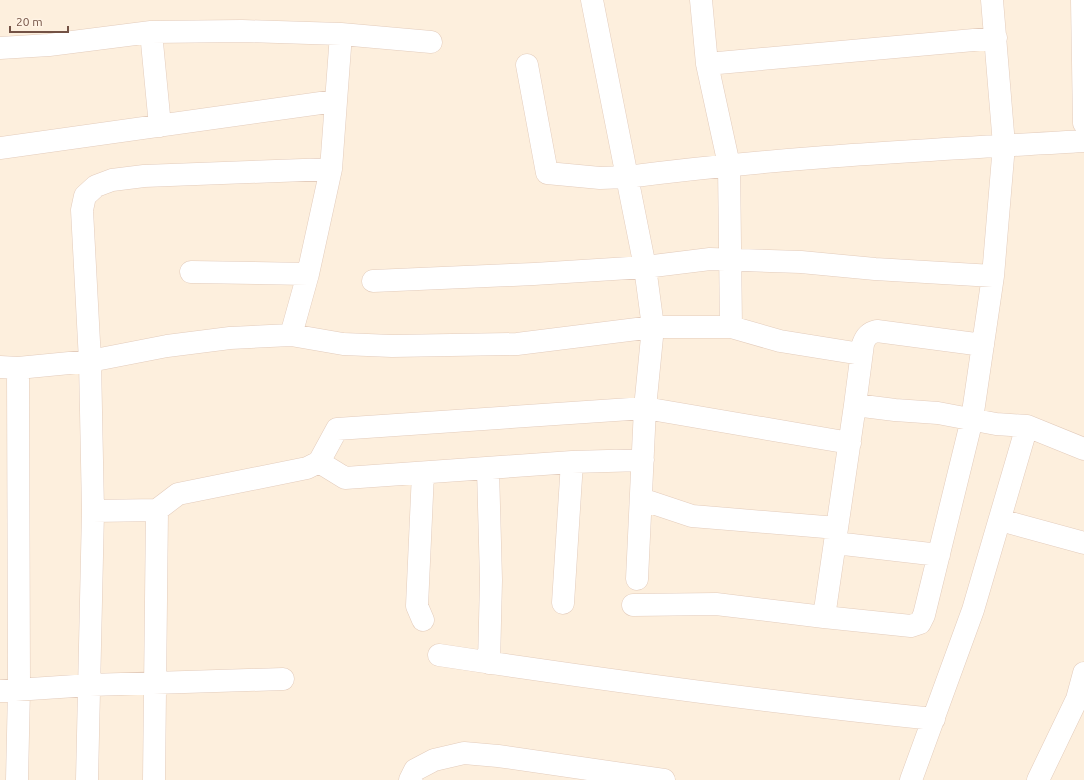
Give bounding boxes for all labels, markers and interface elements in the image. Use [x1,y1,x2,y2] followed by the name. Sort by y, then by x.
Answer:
[10,8,68,34] scale bar
[16,15,43,28] text: 20 m

